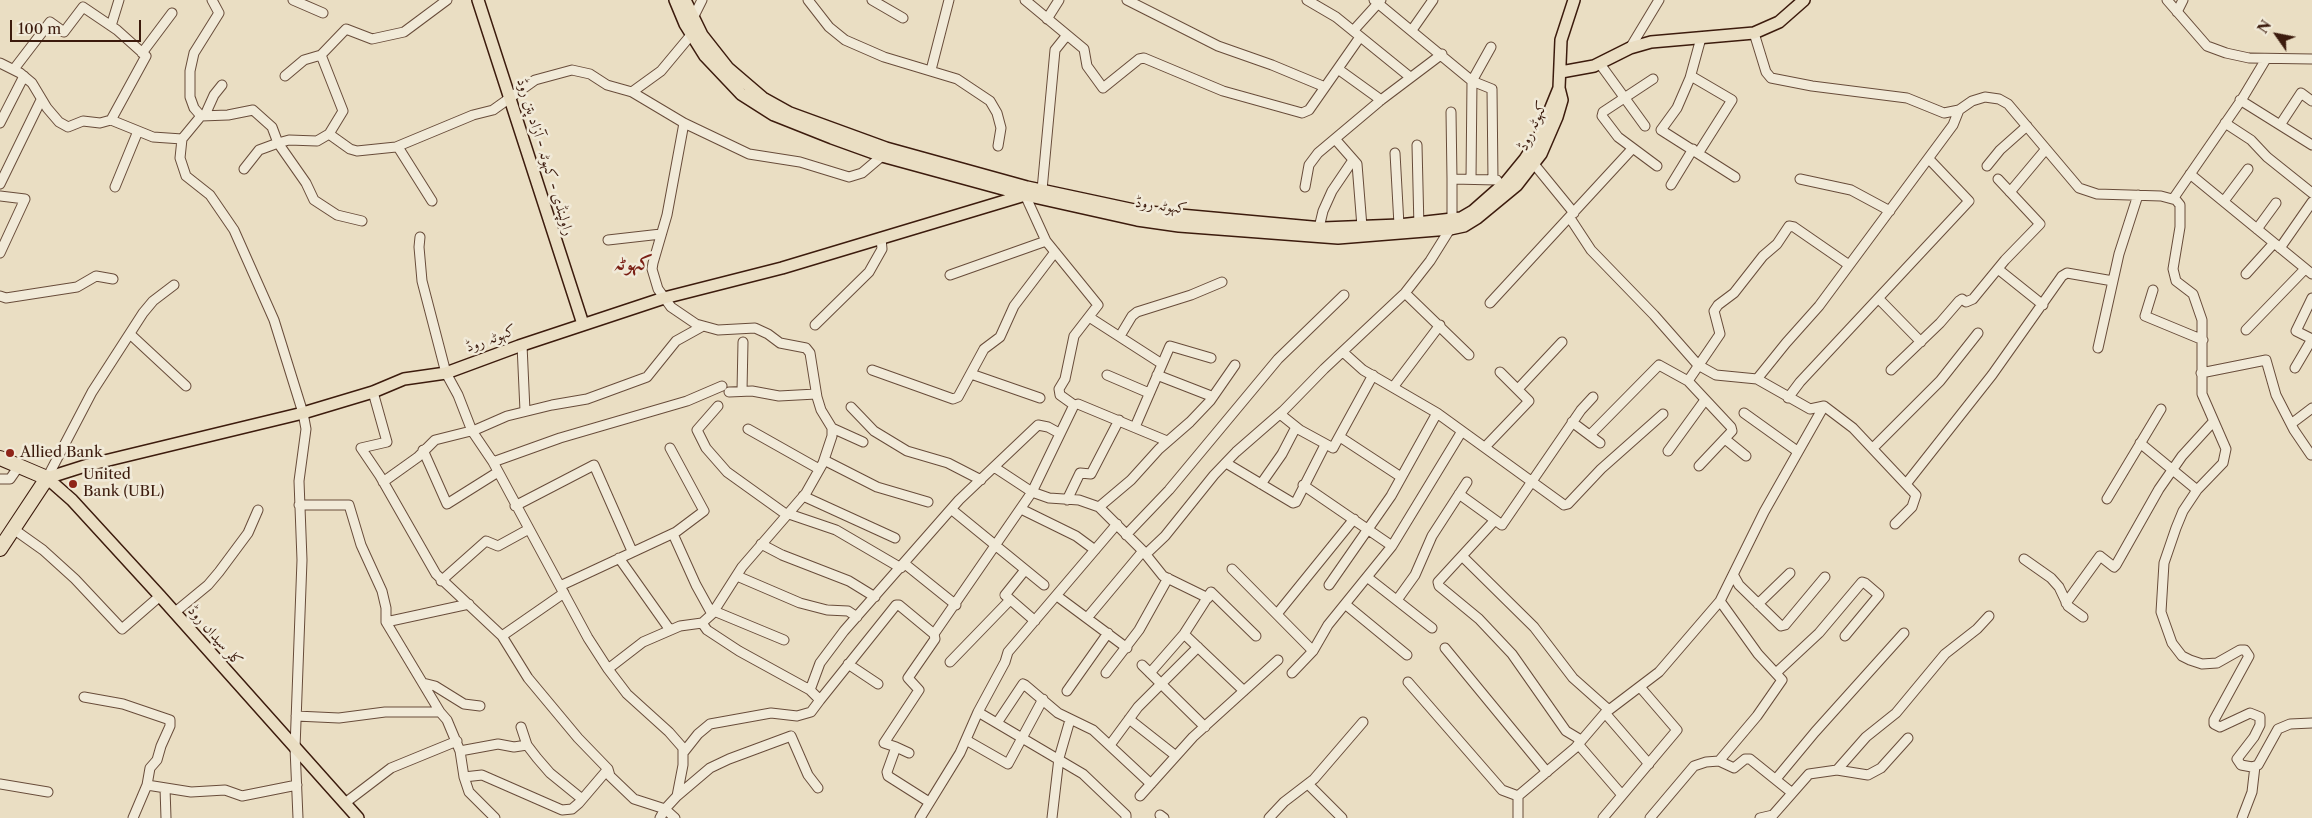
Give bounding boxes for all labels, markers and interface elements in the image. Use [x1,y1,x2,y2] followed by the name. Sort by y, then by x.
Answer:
[12,10,144,42] scale bar
[2252,10,2302,60] north arrow
[2254,17,2275,37] text: N
[18,19,61,38] text: 100 m
[513,76,577,238] street label: راولپنڈی - کہوٹہ - آزاد پتن روڈ
[1514,98,1552,154] street label: کہوٹہ روڈ
[1134,193,1188,219] street label: کہوٹہ روڈ
[613,252,653,276] district label: کہوٹہ
[463,322,519,356] street label: کہوٹہ روڈ
[20,444,103,462] place label: Allied Bank
[4,447,16,459] marker: Allied Bank
[83,466,164,501] place label: United Bank (UBL)
[67,478,79,490] marker: United Bank (UBL)
[184,602,246,670] street label: کلر سیداں روڈ

